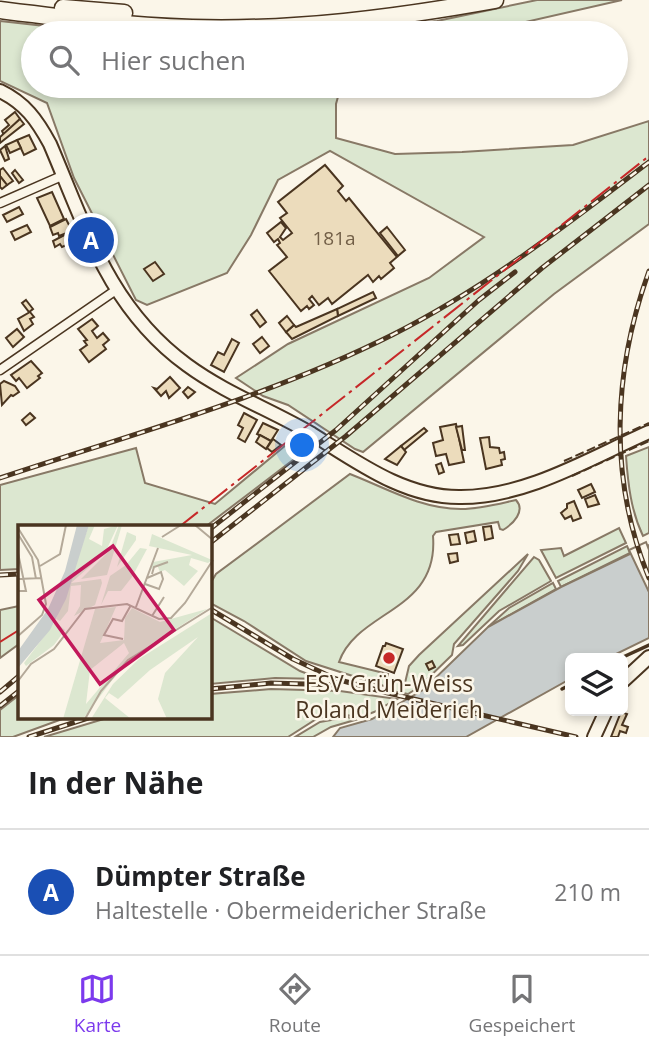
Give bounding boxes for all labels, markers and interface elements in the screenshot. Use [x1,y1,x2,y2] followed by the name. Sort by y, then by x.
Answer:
[21,21,628,98] search box
[45,41,83,79] icon: search
[101,42,246,78] text: Hier suchen
[68,214,114,266] pin: A
[312,225,356,251] house number: 181a
[285,428,319,462] your location
[18,525,212,720] inset map
[381,650,397,666] marker: ESV Grün-Weiss Roland Meiderich
[565,653,628,716] map controls
[565,653,628,716] button: layers
[295,667,483,725] place label: ESV Grün-Weiss Roland Meiderich
[28,762,204,803] text: In der Nähe
[95,858,306,894] text: Dümpter Straße
[43,876,59,908] text: A
[554,876,621,908] text: 210 m
[95,894,486,926] text: Haltestelle · Obermeidericher Straße
[74,970,121,1038] tab: Karte
[269,970,321,1038] tab: Route
[469,970,575,1038] tab: Gespeichert

